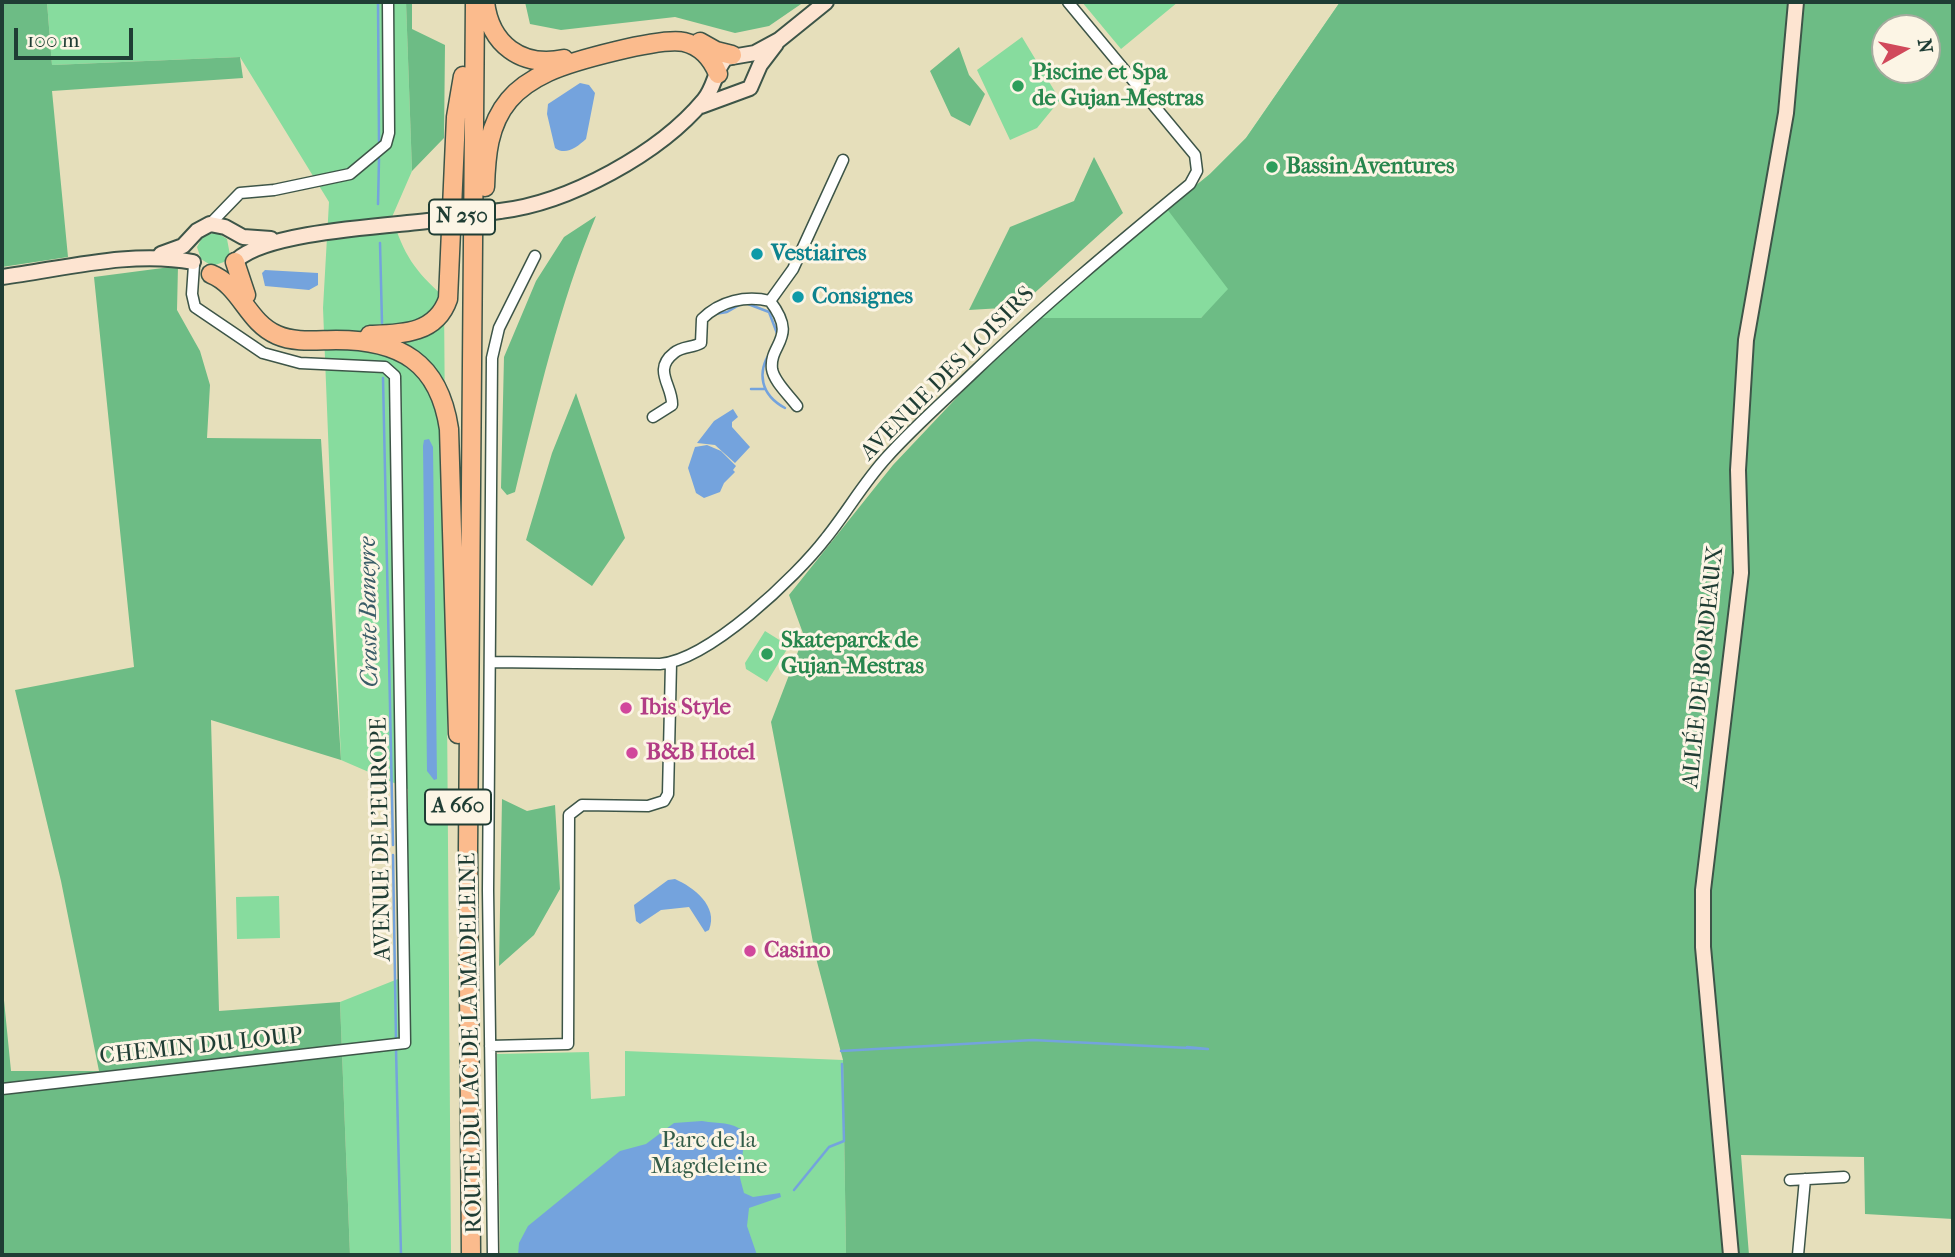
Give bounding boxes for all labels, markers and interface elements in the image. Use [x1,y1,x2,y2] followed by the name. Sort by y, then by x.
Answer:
[18,14,136,58] scale bar
[1871,14,1941,84] north arrow
[27,28,80,52] text: 100 m
[1913,37,1937,55] text: N
[1032,59,1204,113] place label: Piscine et Spa de Gujan-Mestras
[1010,78,1026,94] marker: Piscine et Spa de Gujan-Mestras
[1286,153,1454,181] place label: Bassin Aventures
[1264,159,1280,175] marker: Bassin Aventures
[429,200,495,234] road number: N 250
[771,240,866,268] place label: Vestiaires
[749,246,765,262] marker: Vestiaires
[855,281,1041,467] street label: AVENUE DES LOISIRS
[812,283,913,311] place label: Consignes
[790,289,806,305] marker: Consignes
[354,536,386,688] water label: Craste Baneyre
[1678,545,1730,789] street label: ALLÉE DE BORDEAUX
[781,627,924,681] place label: Skateparck de Gujan-Mestras
[759,646,775,662] marker: Skateparck de Gujan-Mestras
[640,694,731,722] place label: Ibis Style
[618,700,634,716] marker: Ibis Style
[366,717,398,961] street label: AVENUE DE L'EUROPE
[646,739,755,767] place label: B&B Hotel
[624,745,640,761] marker: B&B Hotel
[425,790,491,824] road number: A 660
[455,852,489,1234] street label: ROUTE DU LAC DE LA MADELEINE
[764,937,830,965] place label: Casino
[742,943,758,959] marker: Casino
[98,1023,304,1071] street label: CHEMIN DU LOUP
[651,1127,767,1181] park label: Parc de la Magdeleine

